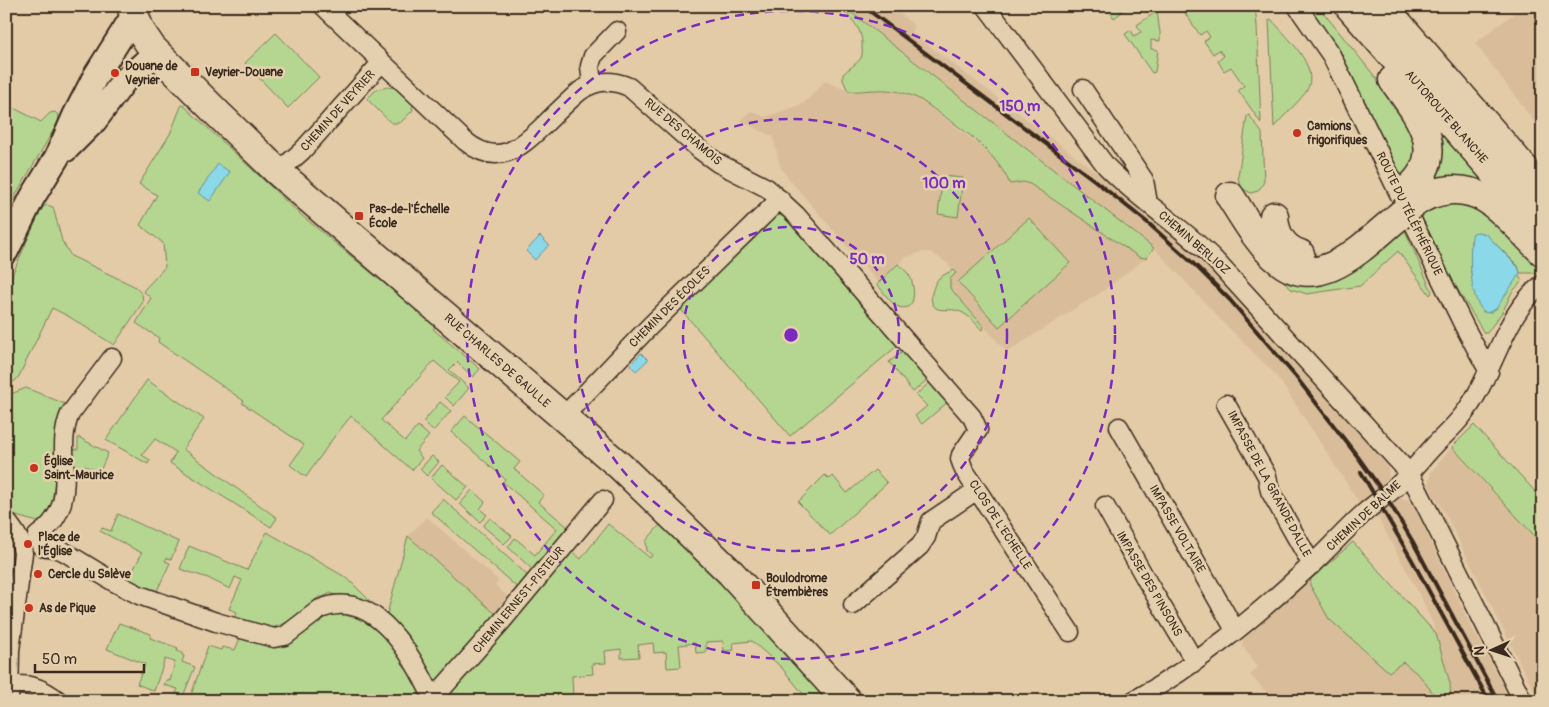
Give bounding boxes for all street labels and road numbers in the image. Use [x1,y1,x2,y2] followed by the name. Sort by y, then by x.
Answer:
[298,67,378,155] street label: CHEMIN DE VEYRIER
[1401,67,1491,167] street label: AUTOROUTE BLANCHE
[641,95,725,169] street label: RUE DES CHAMOIS
[1373,149,1446,278] street label: ROUTE DU TÉLÉPHÉRIQUE
[1155,208,1233,278] street label: CHEMIN BERLIOZ
[626,263,714,351] street label: CHEMIN DES ÉCOLES
[441,311,553,411] street label: RUE CHARLES DE GAULLE
[1224,408,1314,560] street label: IMPASSE DE LA GRANDE DALLE
[965,477,1035,573] street label: CLOS DE L'ECHELLE
[1324,478,1404,554] street label: CHEMIN DE BALME
[1146,482,1208,576] street label: IMPASSE VOLTAIRE
[1113,529,1185,639] street label: IMPASSE DES PINSONS
[470,543,568,656] street label: CHEMIN ERNEST-PISTEUR

